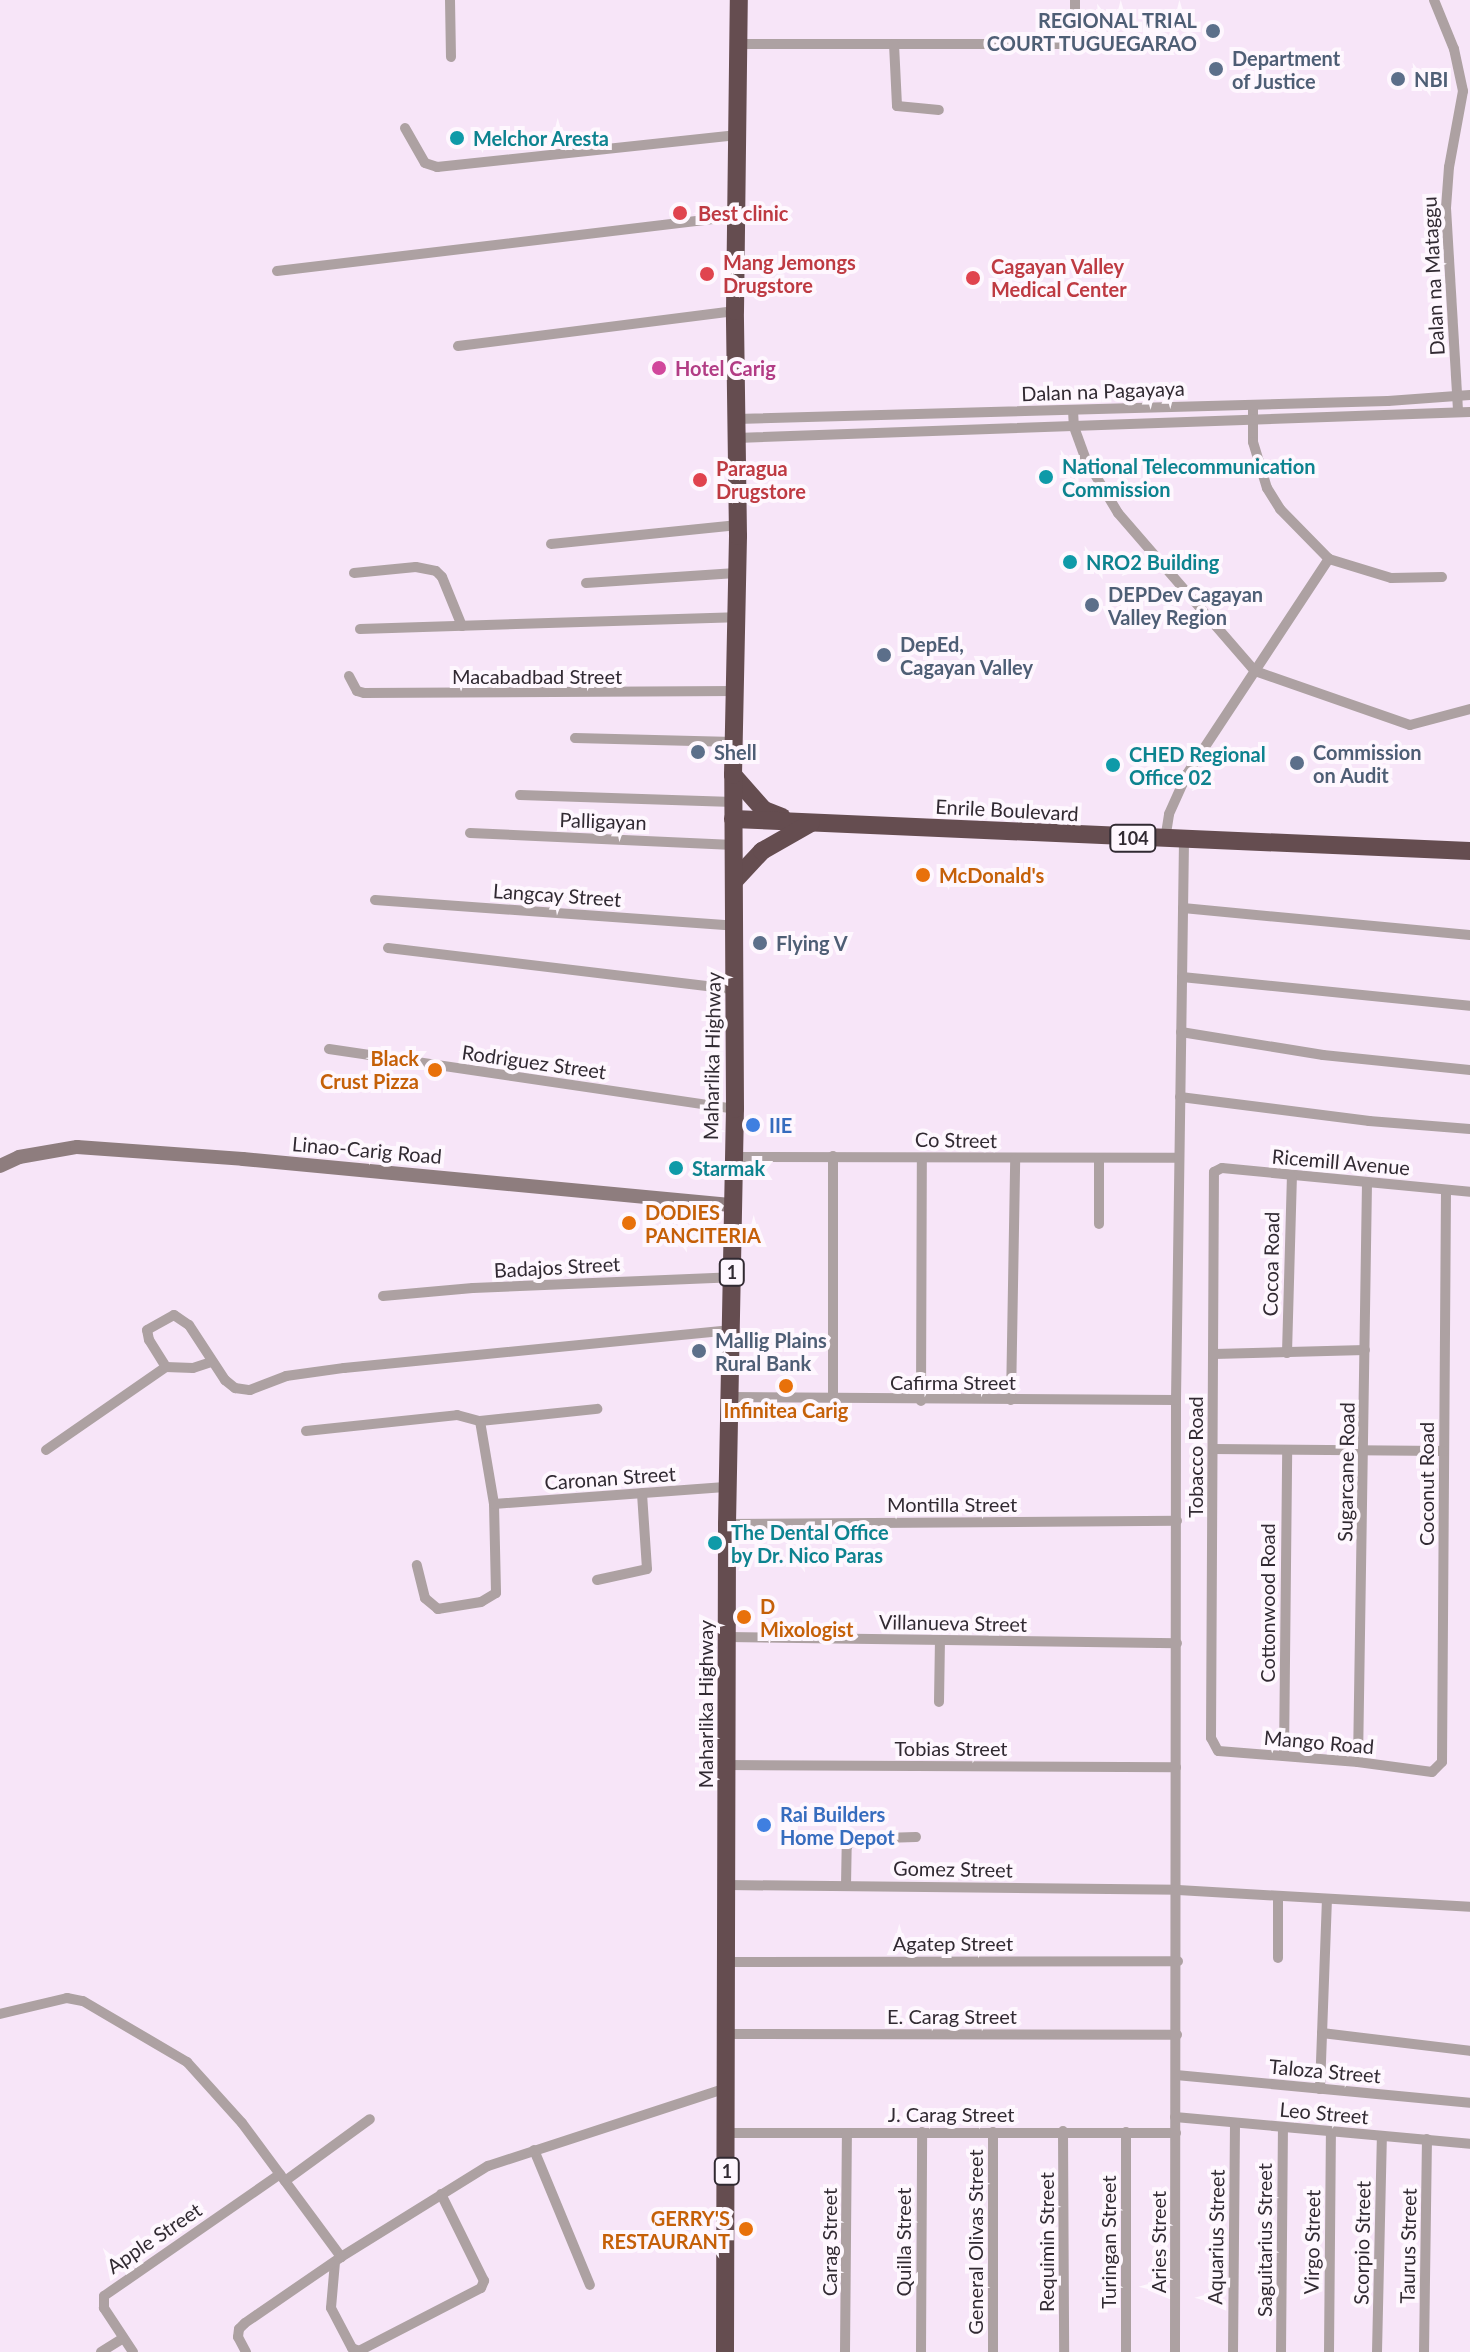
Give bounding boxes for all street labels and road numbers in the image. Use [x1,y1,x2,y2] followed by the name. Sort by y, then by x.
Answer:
[1417,196,1449,356] street label: Dalan na Mataggu
[1021,376,1185,406] street label: Dalan na Pagayaya
[452,664,622,688] street label: Macabadbad Street
[935,794,1079,826] street label: Enrile Boulevard
[559,807,647,835] street label: Palligayan
[1109,824,1157,852] road number: 104
[492,879,622,911] street label: Langcay Street
[699,972,725,1140] street label: Maharlika Highway
[460,1040,608,1084] street label: Rodriguez Street
[915,1127,997,1153] street label: Co Street
[291,1132,443,1168] street label: Linao-Carig Road
[1271,1144,1411,1180] street label: Ricemill Avenue
[1258,1211,1284,1317] street label: Cocoa Road
[493,1252,621,1282] street label: Badajos Street
[718,1258,746,1286] road number: 1
[890,1370,1016,1394] street label: Cafirma Street
[1183,1396,1207,1518] street label: Tobacco Road
[1333,1402,1359,1542] street label: Sugarcane Road
[1414,1422,1438,1546] street label: Coconut Road
[544,1461,676,1495] street label: Caronan Street
[887,1492,1017,1516] street label: Montilla Street
[1255,1523,1279,1683] street label: Cottonwood Road
[879,1610,1027,1636] street label: Villanueva Street
[693,1620,717,1788] street label: Maharlika Highway
[1263,1725,1375,1759] street label: Mango Road
[894,1736,1008,1760] street label: Tobias Street
[893,1856,1013,1882] street label: Gomez Street
[893,1931,1013,1955] street label: Agatep Street
[887,2004,1017,2028] street label: E. Carag Street
[1268,2054,1382,2088] street label: Taloza Street
[1279,2097,1369,2129] street label: Leo Street
[888,2102,1014,2126] street label: J. Carag Street
[963,2149,987,2335] street label: General Olivas Street
[713,2157,741,2185] road number: 1
[1252,2163,1276,2317] street label: Saguitarius Street
[1203,2169,1229,2305] street label: Aquarius Street
[1034,2172,1058,2312] street label: Requimin Street
[1096,2175,1120,2309] street label: Turingan Street
[1349,2181,1375,2305] street label: Scorpio Street
[817,2188,841,2296] street label: Carag Street
[891,2188,915,2296] street label: Quilla Street
[1395,2188,1421,2304] street label: Taurus Street
[1299,2189,1325,2295] street label: Virgo Street
[1146,2191,1170,2293] street label: Aries Street
[102,2198,206,2278] street label: Apple Street

